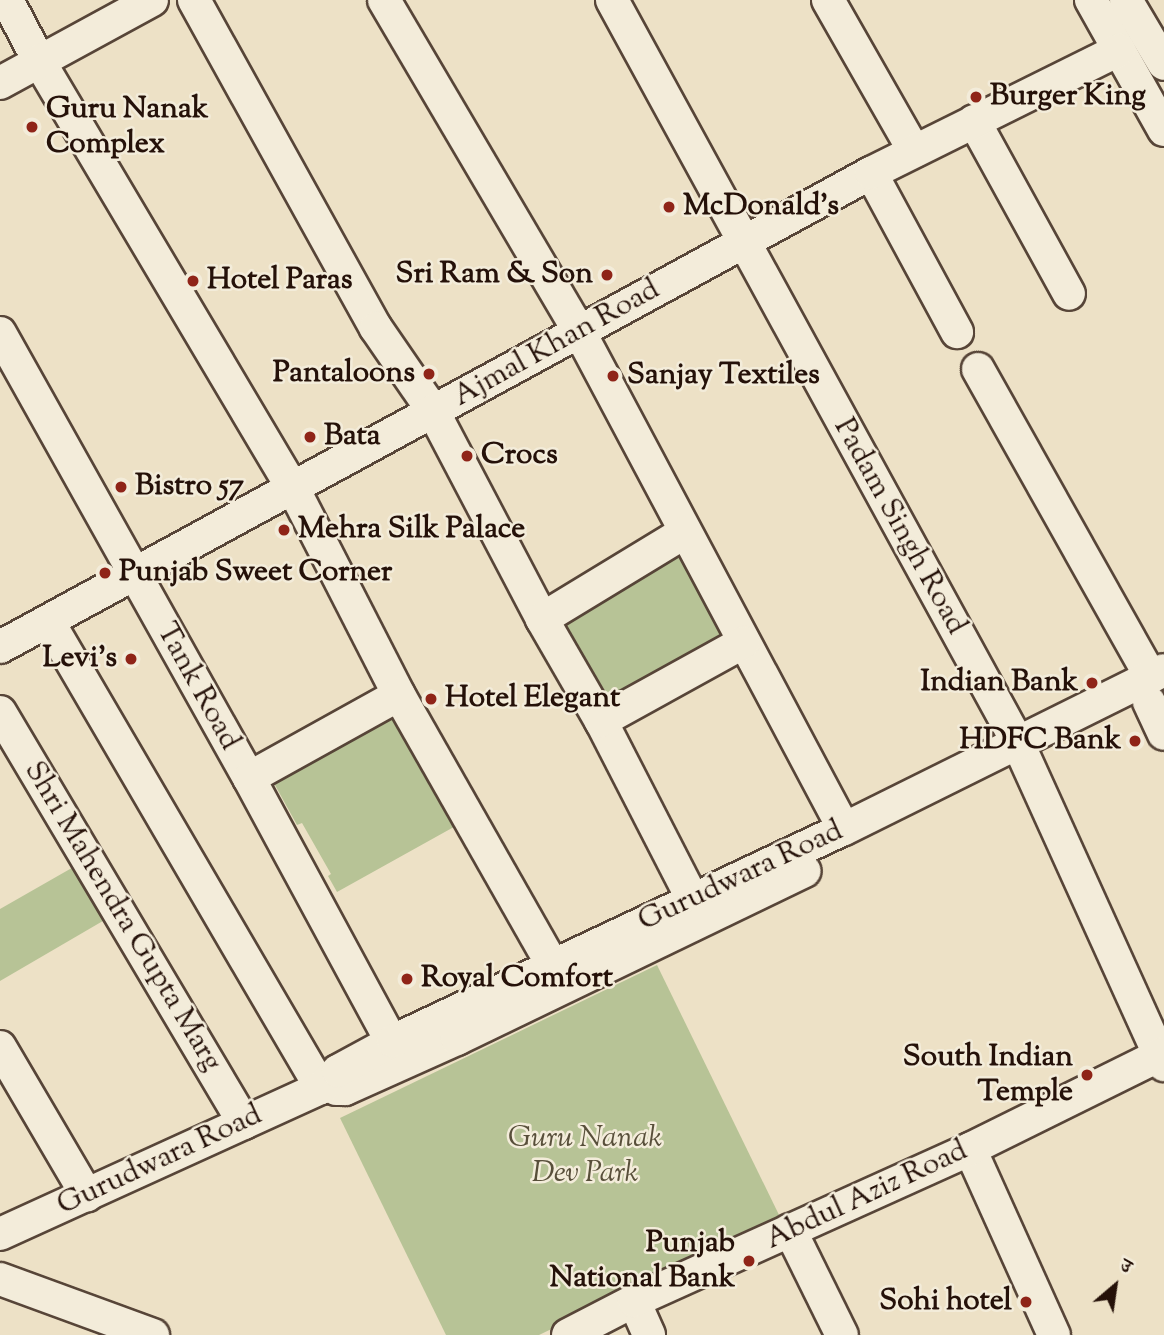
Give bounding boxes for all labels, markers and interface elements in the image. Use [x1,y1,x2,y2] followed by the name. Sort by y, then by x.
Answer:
[990,79,1146,115] place label: Burger King
[968,89,984,105] marker: Burger King
[46,92,208,162] place label: Guru Nanak Complex
[24,119,40,135] marker: Guru Nanak Complex
[683,189,839,225] place label: McDonald's
[661,199,677,215] marker: McDonald's
[396,257,593,293] place label: Sri Ram & Son
[207,263,353,299] place label: Hotel Paras
[599,267,615,283] marker: Sri Ram & Son
[448,272,666,416] street label: Ajmal Khan Road
[185,273,201,289] marker: Hotel Paras
[273,356,415,392] place label: Pantaloons
[627,358,820,394] place label: Sanjay Textiles
[421,366,437,382] marker: Pantaloons
[605,368,621,384] marker: Sanjay Textiles
[825,413,973,641] street label: Padam Singh Road
[324,419,381,455] place label: Bata
[302,429,318,445] marker: Bata
[481,438,558,474] place label: Crocs
[459,448,475,464] marker: Crocs
[135,469,244,505] place label: Bistro 57
[113,479,129,495] marker: Bistro 57
[298,512,525,548] place label: Mehra Silk Palace
[276,522,292,538] marker: Mehra Silk Palace
[119,555,392,591] place label: Punjab Sweet Corner
[97,565,113,581] marker: Punjab Sweet Corner
[147,617,247,757] street label: Tank Road
[43,641,117,677] place label: Levi's
[123,651,139,667] marker: Levi's
[921,665,1078,701] place label: Indian Bank
[1084,675,1100,691] marker: Indian Bank
[445,681,620,717] place label: Hotel Elegant
[423,691,439,707] marker: Hotel Elegant
[959,723,1121,759] place label: HDFC Bank
[1127,733,1143,749] marker: HDFC Bank
[15,755,229,1079] street label: Shri Mahendra Gupta Marg
[633,814,849,940] street label: Gurudwara Road
[421,961,613,997] place label: Royal Comfort
[399,971,415,987] marker: Royal Comfort
[903,1040,1073,1110] place label: South Indian Temple
[1079,1067,1095,1083] marker: South Indian Temple
[52,1098,268,1224] street label: Gurudwara Road
[508,1121,662,1192] park label: Guru Nanak Dev Park
[760,1134,974,1258] street label: Abdul Aziz Road
[550,1226,735,1296] place label: Punjab National Bank
[1080,1251,1150,1321] north arrow
[741,1253,757,1269] marker: Punjab National Bank
[1115,1253,1136,1281] text: उ
[879,1284,1012,1320] place label: Sohi hotel
[1018,1294,1034,1310] marker: Sohi hotel

